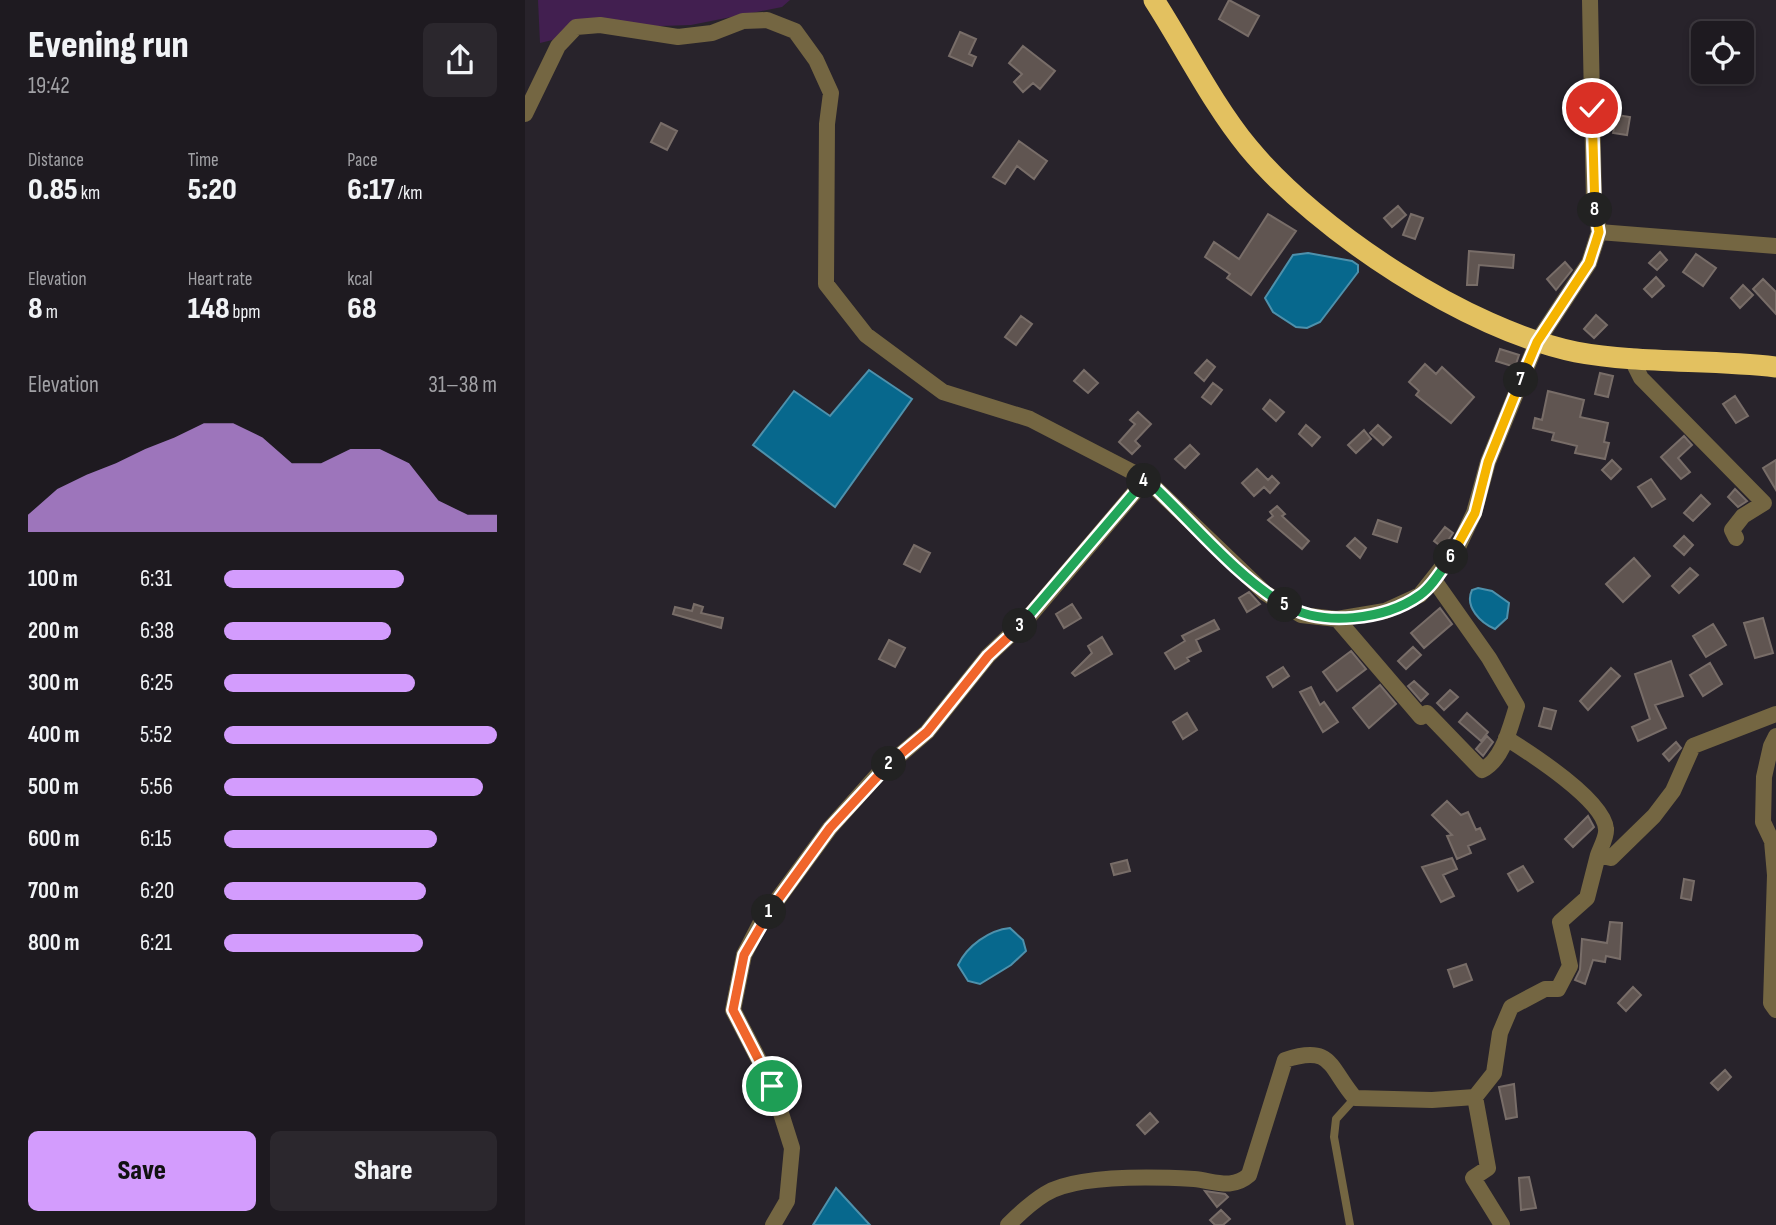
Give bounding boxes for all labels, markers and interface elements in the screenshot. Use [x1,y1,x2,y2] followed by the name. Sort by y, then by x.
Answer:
[1691,21,1754,84] map controls
[1691,21,1754,84] button: locate
[28,23,189,68] text: Evening run
[423,23,497,97] button: share
[28,72,70,100] text: 19:42
[1562,78,1622,138] pin
[1573,89,1611,127] icon: check
[28,149,84,172] text: Distance
[188,149,219,172] text: Time
[347,149,378,172] text: Pace
[28,172,78,208] text: 0.85
[188,172,237,208] text: 5:20
[347,172,395,208] text: 6:17
[78,182,100,205] text: km
[395,182,422,205] text: /km
[1577,192,1613,228] pin: 8
[1590,198,1599,221] text: 8
[28,268,87,291] text: Elevation
[188,268,253,291] text: Heart rate
[347,268,372,291] text: kcal
[28,291,43,327] text: 8
[188,291,230,327] text: 148
[347,291,377,327] text: 68
[43,301,58,324] text: m
[230,301,261,324] text: bpm
[1503,362,1539,398] pin: 7
[1516,368,1525,391] text: 7
[28,371,99,399] text: Elevation
[428,371,497,399] text: 31–38 m
[1127,463,1161,498] pin: 4
[1139,469,1148,492] text: 4
[1433,540,1469,574] pin: 6
[1446,545,1455,568] text: 6
[28,565,78,593] text: 100 m
[140,565,172,593] text: 6:31
[1267,588,1303,622] pin: 5
[1280,593,1289,616] text: 5
[1002,608,1037,644] pin: 3
[1015,614,1024,637] text: 3
[28,617,79,645] text: 200 m
[140,617,174,645] text: 6:38
[28,669,79,697] text: 300 m
[140,669,173,697] text: 6:25
[28,721,79,749] text: 400 m
[140,721,172,749] text: 5:52
[871,746,907,782] pin: 2
[884,752,893,775] text: 2
[28,773,79,801] text: 500 m
[140,773,173,801] text: 5:56
[28,825,80,853] text: 600 m
[140,825,172,853] text: 6:15
[28,877,79,905] text: 700 m
[140,877,174,905] text: 6:20
[751,894,787,930] pin: 1
[765,900,772,923] text: 1
[28,929,80,957] text: 800 m
[140,929,172,957] text: 6:21
[742,1056,802,1116] pin
[753,1067,791,1105] icon: arrive
[28,1131,256,1211] button: Save
[270,1131,497,1211] button: Share

